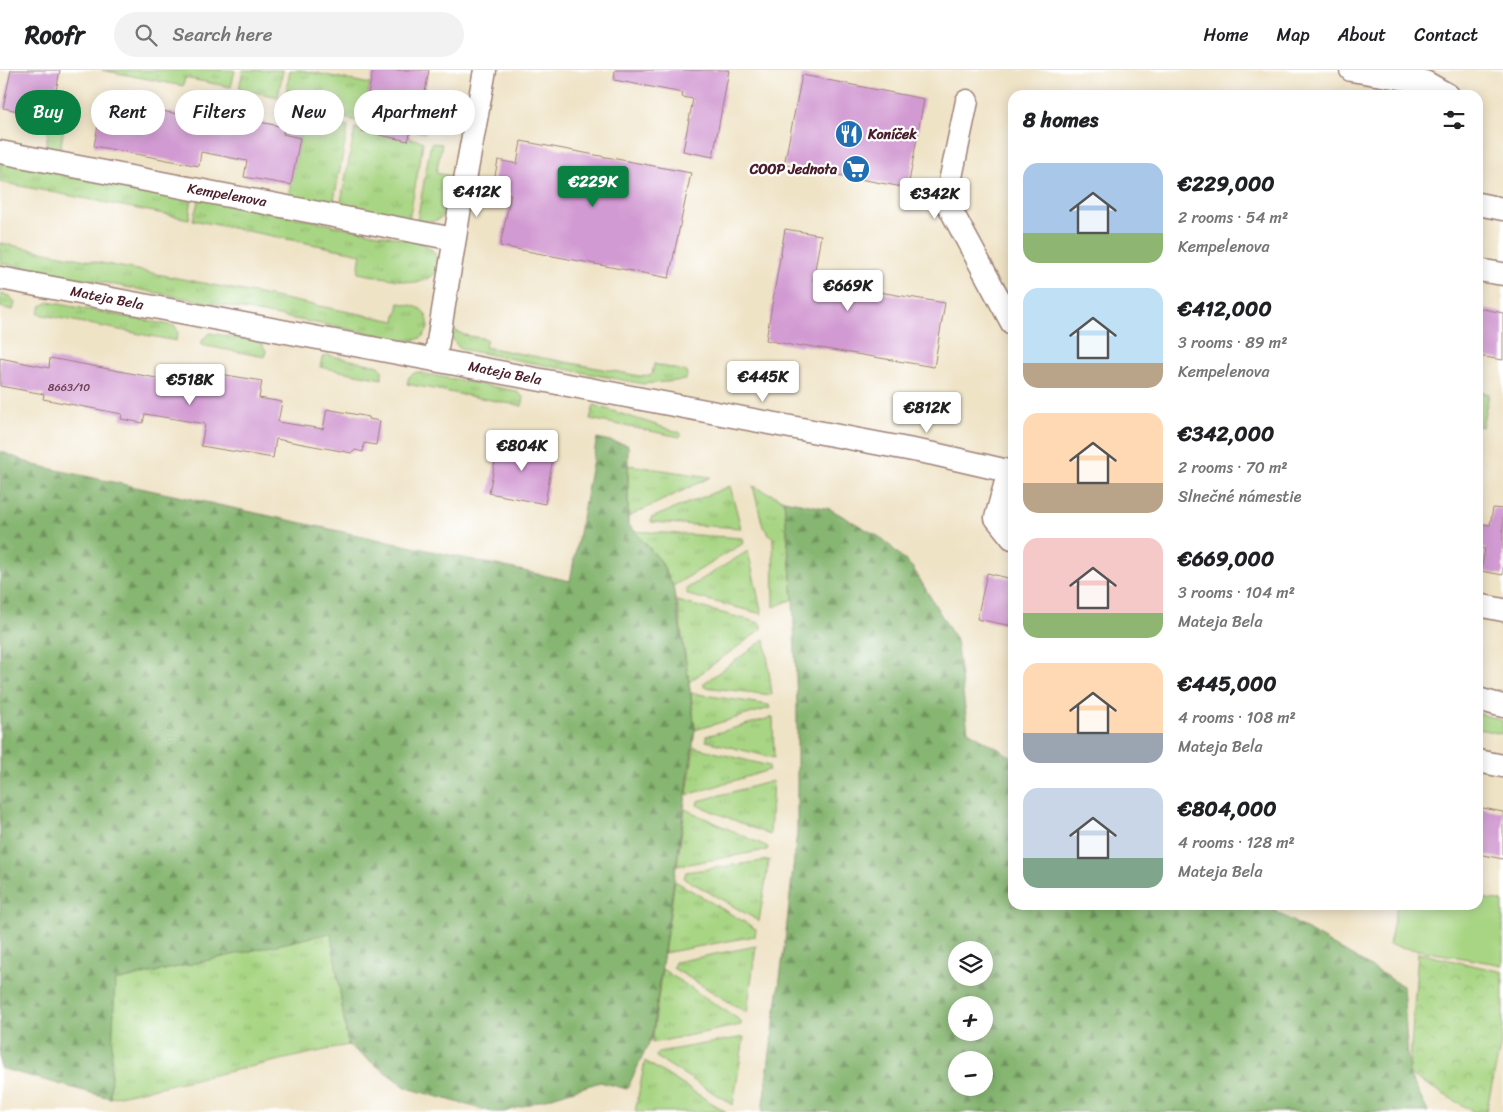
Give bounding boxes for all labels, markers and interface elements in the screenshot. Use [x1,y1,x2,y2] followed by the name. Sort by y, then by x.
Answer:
[114,12,464,57] search box
[25,14,84,56] text: Roofr
[172,18,273,51] text: Search here
[1204,19,1249,51] text: Home
[1277,19,1310,51] text: Map
[1338,19,1386,51] text: About
[1414,19,1478,51] text: Contact
[132,21,160,49] icon: search
[15,90,81,135] chip: Buy
[91,90,165,135] chip: Rent
[175,90,264,135] chip: Filters
[274,90,344,135] chip: New
[354,90,475,135] chip: Apartment
[1023,101,1098,139] text: 8 homes
[1440,106,1468,134] icon: filters
[834,119,864,149] restaurant icon: Koníček
[867,122,917,147] place label: Koníček
[841,154,871,184] supermarket icon: COOP Jednota
[749,157,838,182] place label: COOP Jednota
[1178,165,1275,203] text: €229,000
[558,166,628,208] pin: €229K
[569,167,617,196] text: €229K
[185,176,270,214] street label: Kempelenova
[442,176,512,218] pin: €412K
[454,177,500,206] text: €412K
[900,178,970,220] pin: €342K
[911,179,959,208] text: €342K
[1063,183,1123,243] icon: home
[1178,203,1288,232] text: 2 rooms · 54 m²
[1178,232,1269,261] text: Kempelenova
[813,270,883,312] pin: €669K
[824,271,872,300] text: €669K
[68,279,147,318] street label: Mateja Bela
[1178,290,1272,328] text: €412,000
[1063,308,1123,368] icon: home
[1178,328,1287,357] text: 3 rooms · 89 m²
[466,354,545,393] street label: Mateja Bela
[1178,357,1269,386] text: Kempelenova
[728,360,798,403] pin: €445K
[738,362,788,391] text: €445K
[155,364,225,406] pin: €518K
[167,365,213,394] text: €518K
[48,378,90,397] house number: 8663/10
[892,392,962,434] pin: €812K
[904,393,950,422] text: €812K
[1178,415,1274,453] text: €342,000
[487,430,557,472] pin: €804K
[497,431,547,460] text: €804K
[1063,433,1123,493] icon: home
[1178,453,1288,482] text: 2 rooms · 70 m²
[1178,482,1301,511] text: Slnečné námestie
[1178,540,1274,578] text: €669,000
[1063,558,1123,618] icon: home
[1178,578,1295,607] text: 3 rooms · 104 m²
[1178,607,1263,636] text: Mateja Bela
[1178,665,1277,703] text: €445,000
[1063,683,1123,743] icon: home
[1178,703,1296,732] text: 4 rooms · 108 m²
[1178,732,1263,761] text: Mateja Bela
[1178,790,1276,828] text: €804,000
[1063,808,1123,868] icon: home
[1178,828,1295,857] text: 4 rooms · 128 m²
[1178,857,1263,886] text: Mateja Bela
[948,941,993,1096] map controls
[948,941,993,986] button: layers
[948,996,993,1041] button: +
[948,1051,993,1096] button: −

